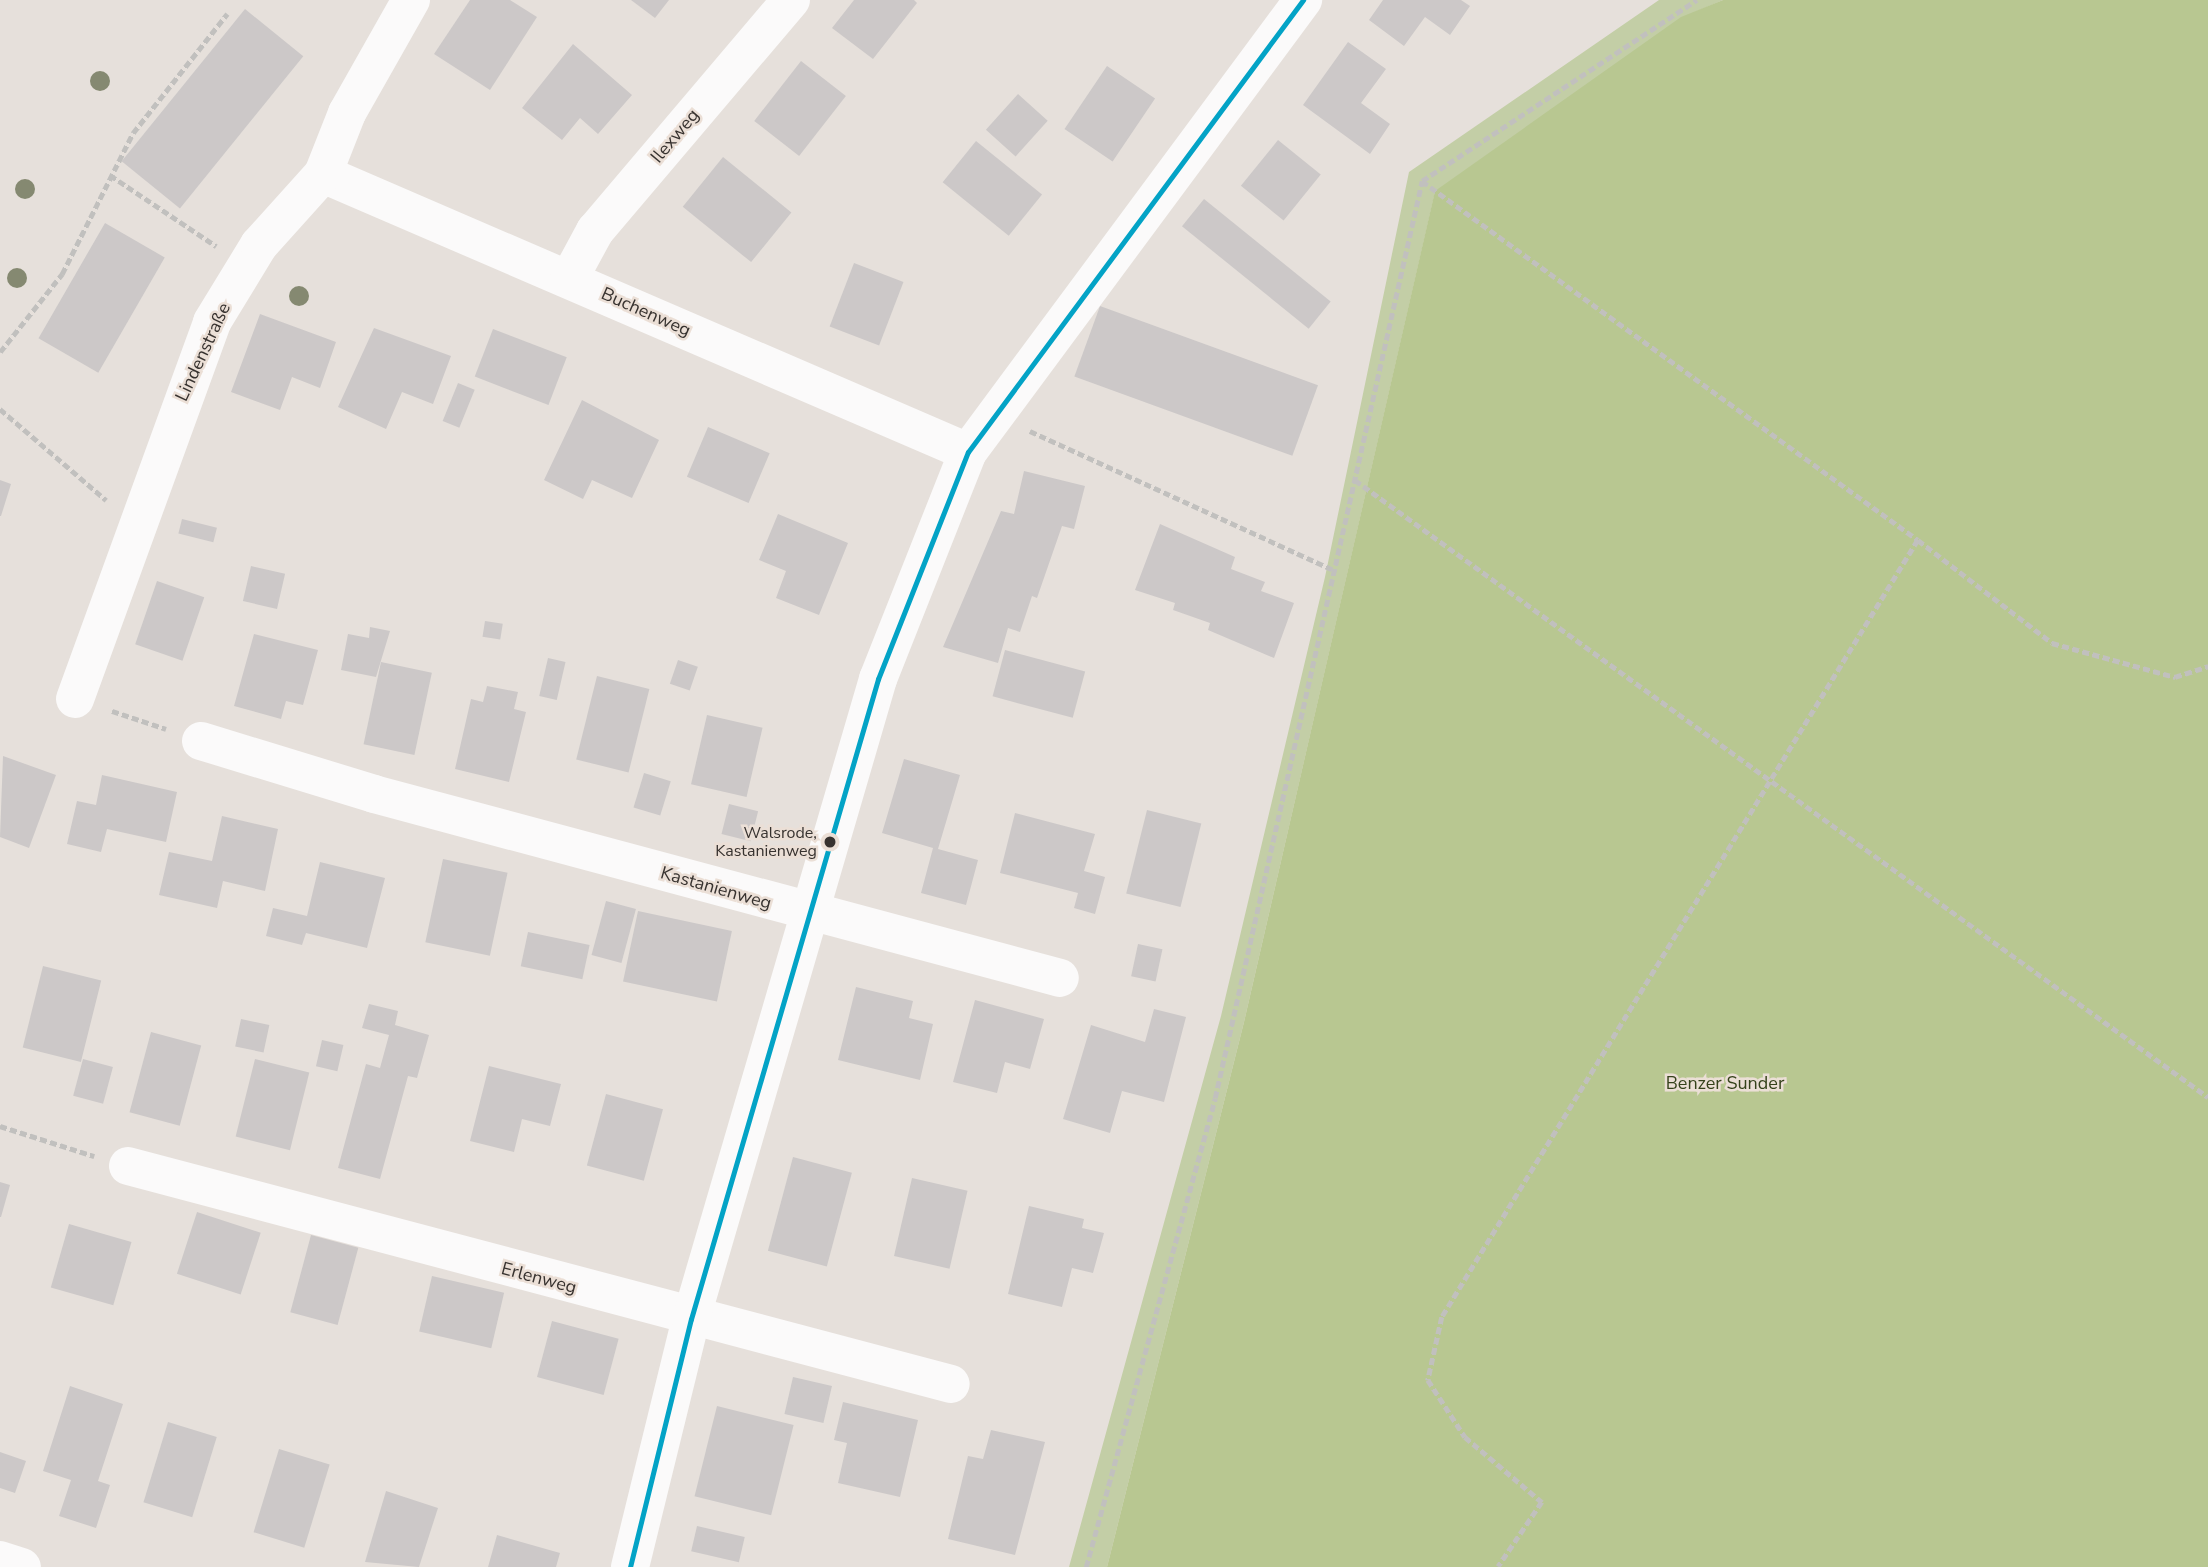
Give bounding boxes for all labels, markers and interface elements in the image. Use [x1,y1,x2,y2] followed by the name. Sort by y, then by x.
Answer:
[646,105,704,167] street label: Ilexweg
[598,283,694,341] street label: Buchenweg
[171,299,235,405] street label: Lindenstraße
[715,823,817,861] place label: Walsrode, Kastanienweg
[823,835,837,849] marker: Walsrode, Kastanienweg
[658,862,774,914] street label: Kastanienweg
[1666,1072,1784,1094] park label: Benzer Sunder
[499,1258,579,1298] street label: Erlenweg

